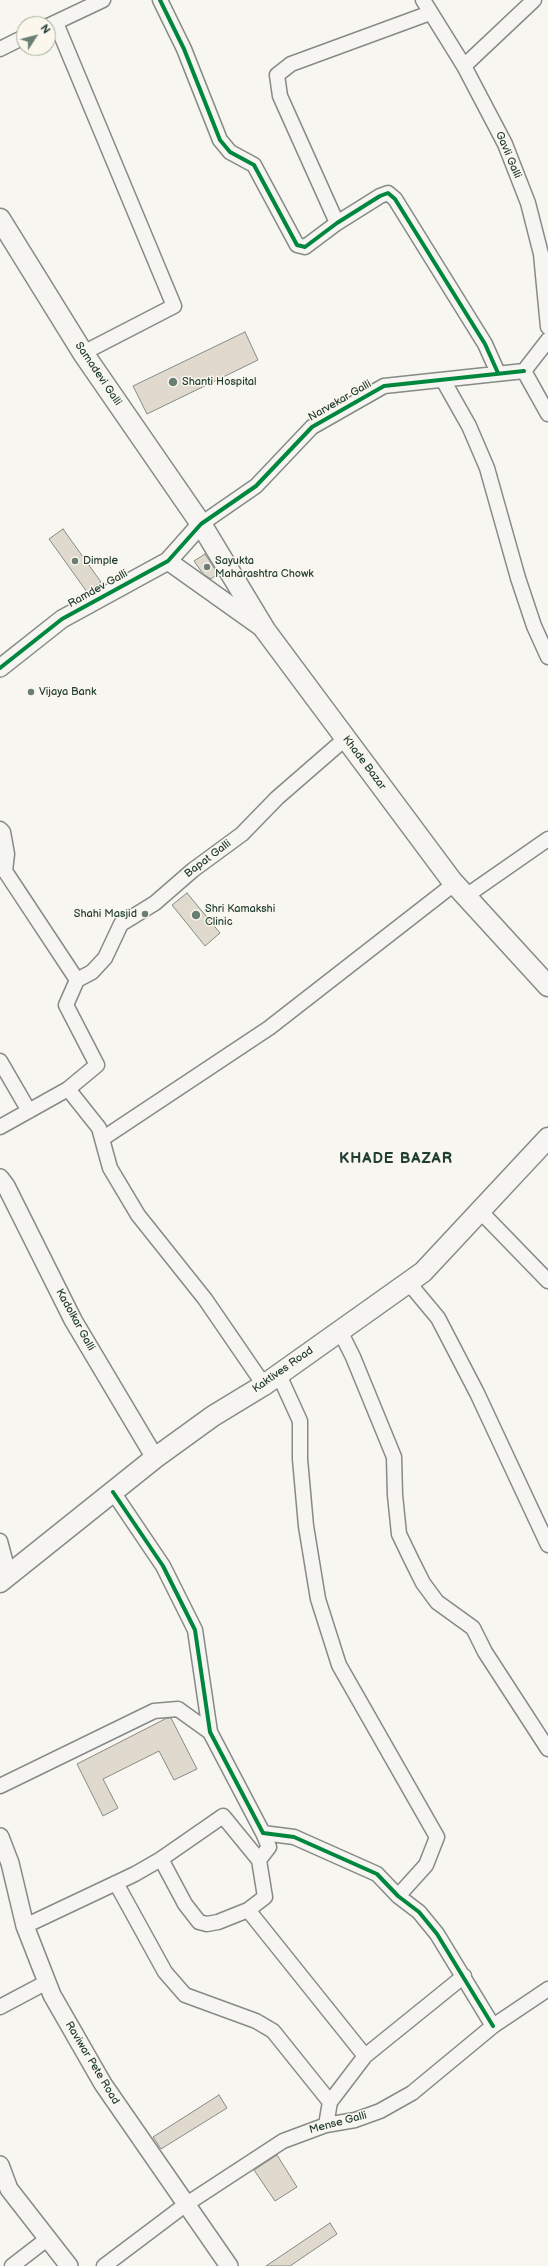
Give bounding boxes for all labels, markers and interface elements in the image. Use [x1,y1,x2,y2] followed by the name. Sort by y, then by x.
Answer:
[16,16,56,56] north arrow
[38,22,53,36] text: N
[492,130,524,180] street label: Gavli Galli
[72,340,124,408] street label: Samadevi Galli
[182,375,257,389] place label: Shanti Hospital
[167,376,179,388] marker: Shanti Hospital
[306,378,374,424] street label: Narvekar Galli
[83,554,118,568] place label: Dimple
[215,554,314,580] place label: Sayukta Maharashtra Chowk
[70,556,80,566] marker: Dimple
[202,562,212,572] marker: Sayukta Maharashtra Chowk
[66,567,130,611] street label: Ramdev Galli
[39,685,96,699] place label: Vijaya Bank
[26,687,36,697] marker: Vijaya Bank
[339,733,389,793] street label: Khade Bazar
[182,837,234,881] street label: Bapat Galli
[205,902,275,928] place label: Shri Kamakshi Clinic
[74,907,137,921] place label: Shahi Masjid
[140,909,150,919] marker: Shahi Masjid
[190,909,202,921] marker: Shri Kamakshi Clinic
[339,1150,453,1168] district label: KHADE BAZAR
[53,1287,97,1353] street label: Kadolkar Galli
[250,1344,316,1396] street label: Kaktives Road
[62,2019,122,2107] street label: Raviwar Pete Road
[308,2109,368,2137] street label: Mense Galli

